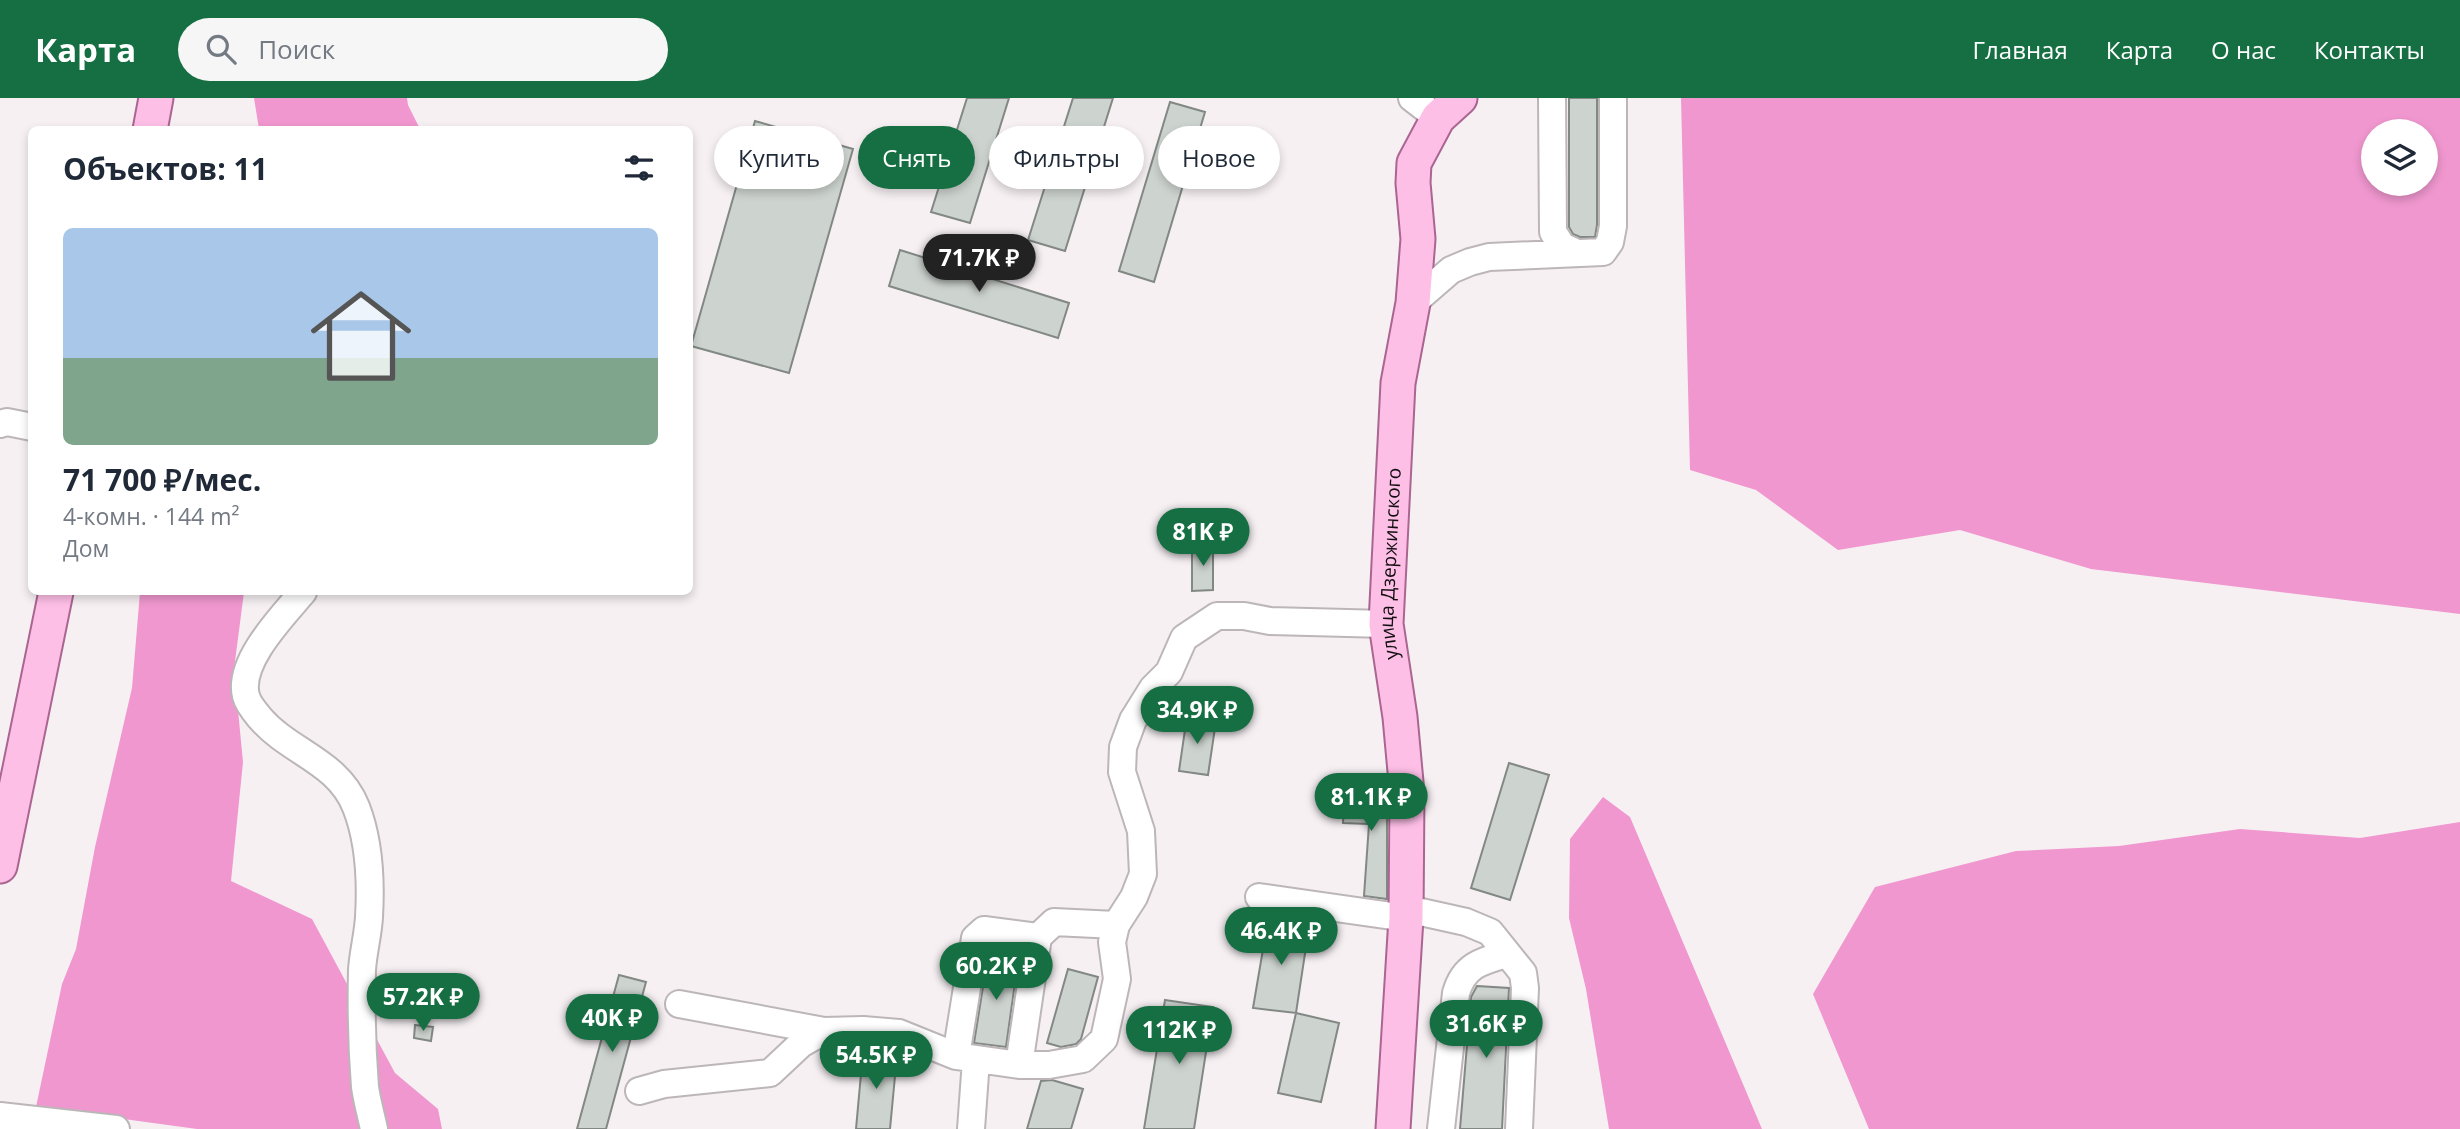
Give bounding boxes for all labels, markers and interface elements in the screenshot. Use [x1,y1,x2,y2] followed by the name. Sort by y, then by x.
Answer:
[178,18,668,81] search box
[35,27,136,72] text: Карта
[202,30,240,68] icon: search
[258,31,335,67] text: Поиск
[1973,33,2068,66] text: Главная
[2106,33,2173,66] text: Карта
[2211,33,2276,66] text: О нас
[2314,33,2425,66] text: Контакты
[2361,119,2438,196] map controls
[2361,119,2438,196] button: layers
[714,126,844,189] chip: Купить
[858,126,975,189] chip: Снять
[989,126,1144,189] chip: Фильтры
[1158,126,1280,189] chip: Новое
[63,148,268,189] text: Объектов: 11
[620,149,658,187] icon: filters
[914,234,1044,294] pin: 71.7K ₽
[939,241,1019,273] text: 71.7K ₽
[298,273,424,399] icon: home
[63,459,261,500] text: 71 700 ₽/мес.
[1373,467,1407,662] street label: улица Дзержинского
[63,500,239,532] text: 4-комн. · 144 m²
[1154,508,1252,568] pin: 81K ₽
[1173,515,1233,547] text: 81K ₽
[63,532,109,564] text: Дом
[1132,686,1262,746] pin: 34.9K ₽
[1157,693,1237,725] text: 34.9K ₽
[1306,774,1436,833] pin: 81.1K ₽
[1331,780,1411,812] text: 81.1K ₽
[1216,908,1346,967] pin: 46.4K ₽
[1241,914,1321,946] text: 46.4K ₽
[931,942,1061,1002] pin: 60.2K ₽
[956,949,1036,981] text: 60.2K ₽
[358,974,488,1033] pin: 57.2K ₽
[383,980,463,1012] text: 57.2K ₽
[563,995,661,1054] pin: 40K ₽
[1421,1000,1551,1060] pin: 31.6K ₽
[582,1001,642,1033] text: 40K ₽
[1122,1006,1236,1066] pin: 112K ₽
[1446,1007,1526,1039] text: 31.6K ₽
[1142,1013,1216,1045] text: 112K ₽
[811,1032,941,1091] pin: 54.5K ₽
[836,1038,916,1070] text: 54.5K ₽

